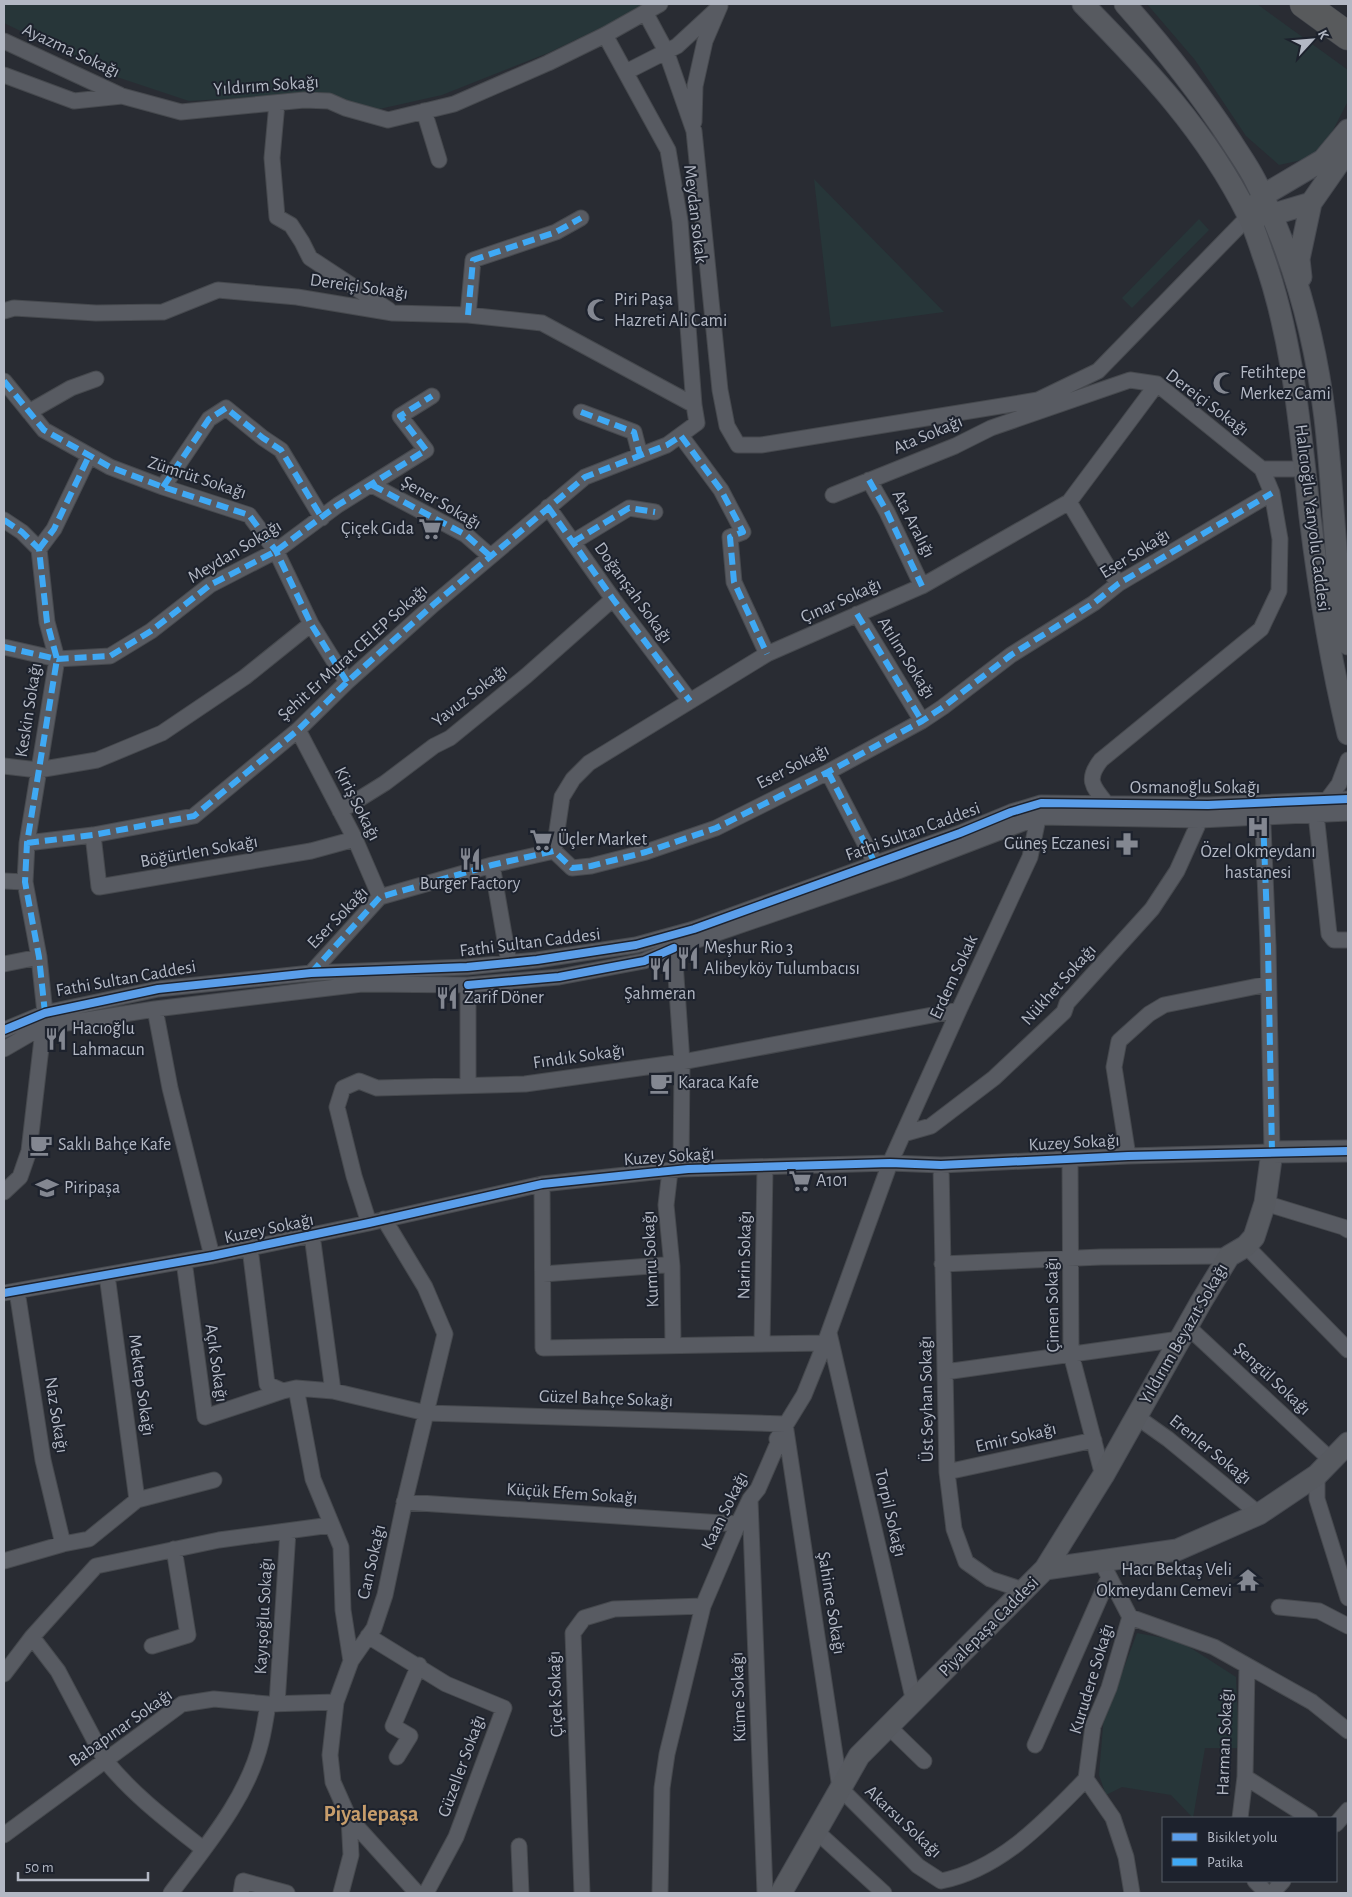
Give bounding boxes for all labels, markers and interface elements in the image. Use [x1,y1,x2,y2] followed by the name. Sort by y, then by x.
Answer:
[1287,15,1337,65] north arrow
[20,21,122,81] street label: Ayazma Sokağı
[1315,28,1331,42] text: K
[213,73,319,99] street label: Yıldırım Sokağı
[680,164,710,265] street label: Meydan sokak
[309,271,409,303] street label: Dereiçi Sokağı
[614,291,727,330] place label: Piri Paşa Hazreti Ali Cami
[585,297,611,323] mosque icon: Piri Paşa Hazreti Ali Cami
[1240,364,1331,403] place label: Fetihtepe Merkez Cami
[1162,366,1252,440] street label: Dereiçi Sokağı
[1211,370,1237,396] mosque icon: Fetihtepe Merkez Cami
[891,412,965,458] street label: Ata Sokağı
[1292,423,1332,613] street label: Halıcıoğlu Yanyolu Caddesi
[146,454,248,502] street label: Zümrüt Sokağı
[398,473,484,533] street label: Şener Sokağı
[888,487,938,561] street label: Ata Aralığı
[417,516,443,542] supermarket icon: Çiçek Gıda
[185,517,285,587] street label: Meydan Sokağı
[341,520,414,538] place label: Çiçek Gıda
[1097,526,1173,582] street label: Eser Sokağı
[590,539,676,647] street label: Doğanşah Sokağı
[798,575,884,627] street label: Çınar Sokağı
[275,581,431,725] street label: Şehit Er Murat CELEP Sokağı
[874,614,938,702] street label: Atılım Sokağı
[13,661,45,759] street label: Keskin Sokağı
[429,661,511,731] street label: Yavuz Sokağı
[754,741,832,793] street label: Eser Sokağı
[331,764,383,844] street label: Kiriş Sokağı
[1130,779,1260,797] street label: Osmanoğlu Sokağı
[843,799,983,865] street label: Fathi Sultan Caddesi
[1245,814,1271,840] hospital icon: Özel Okmeydanı hastanesi
[528,827,554,853] supermarket icon: Üçler Market
[558,829,647,849] place label: Üçler Market
[1114,831,1140,857] pharmacy icon: Güneş Eczanesi
[139,833,259,871] street label: Böğürtlen Sokağı
[1004,835,1110,853] place label: Güneş Eczanesi
[1200,841,1316,882] place label: Özel Okmeydanı hastanesi
[457,846,483,872] restaurant icon: Burger Factory
[420,875,521,893] place label: Burger Factory
[304,883,372,953] street label: Eser Sokağı
[458,925,602,961] street label: Fathi Sultan Caddesi
[927,931,982,1022] street label: Erdem Sokak
[704,939,860,978] place label: Meşhur Rio 3 Alibeyköy Tulumbacısı
[1018,941,1100,1029] street label: Nükhet Sokağı
[675,945,701,971] restaurant icon: Meşhur Rio 3 Alibeyköy Tulumbacısı
[647,956,673,982] restaurant icon: Şahmeran
[55,958,197,1000] street label: Fathi Sultan Caddesi
[434,985,460,1011] restaurant icon: Zarif Döner
[624,985,696,1003] place label: Şahmeran
[464,989,544,1007] place label: Zarif Döner
[72,1020,145,1059] place label: Hacıoğlu Lahmacun
[43,1026,69,1052] restaurant icon: Hacıoğlu Lahmacun
[532,1042,626,1072] street label: Fındık Sokağı
[648,1070,674,1096] cafe icon: Karaca Kafe
[678,1074,759,1092] place label: Karaca Kafe
[28,1132,54,1158] cafe icon: Saklı Bahçe Kafe
[1028,1132,1120,1154] street label: Kuzey Sokağı
[58,1136,171,1154] place label: Saklı Bahçe Kafe
[623,1145,715,1169] street label: Kuzey Sokağı
[787,1168,813,1194] supermarket icon: A101
[816,1172,848,1190] place label: A101
[34,1175,60,1201] school or university icon: Piripaşa
[64,1179,120,1197] place label: Piripaşa
[639,1210,663,1308] street label: Kumru Sokağı
[735,1210,755,1300] street label: Narin Sokağı
[223,1211,315,1247] street label: Kuzey Sokağı
[1043,1257,1063,1353] street label: Çimen Sokağı
[1136,1260,1232,1408] street label: Yıldırım Beyazıt Sokağı
[202,1323,230,1403] street label: Açık Sokağı
[125,1333,157,1437] street label: Mektep Sokağı
[915,1335,937,1463] street label: Üst Seyhan Sokağı
[1230,1339,1314,1419] street label: Şengül Sokağı
[41,1376,71,1454] street label: Naz Sokağı
[539,1388,673,1410] street label: Güzel Bahçe Sokağı
[1166,1412,1254,1488] street label: Erenler Sokağı
[974,1420,1058,1456] street label: Emir Sokağı
[871,1467,909,1559] street label: Torpil Sokağı
[698,1469,752,1553] street label: Kaan Sokağı
[506,1480,638,1508] street label: Küçük Efem Sokağı
[355,1523,389,1601] street label: Can Sokağı
[814,1550,848,1656] street label: Şahince Sokağı
[252,1557,276,1675] street label: Kayışoğlu Sokağı
[1096,1561,1232,1600] place label: Hacı Bektaş Veli Okmeydanı Cemevi
[1235,1567,1261,1593] temple icon: Hacı Bektaş Veli Okmeydanı Cemevi
[936,1574,1042,1680] street label: Piyalepaşa Caddesi
[1067,1622,1117,1736] street label: Kurudere Sokağı
[545,1651,567,1737] street label: Çiçek Sokağı
[728,1651,750,1743] street label: Küme Sokağı
[66,1686,176,1770] street label: Babapınar Sokağı
[1214,1688,1236,1796] street label: Harman Sokağı
[435,1712,489,1820] street label: Güzeller Sokağı
[861,1782,945,1862] street label: Akarsu Sokağı
[323,1803,419,1826] district label: Piyalepaşa
[1162,1817,1337,1882] legend
[1207,1830,1278,1845] text: Bisiklet yolu
[18,1850,148,1882] scale bar
[1207,1855,1243,1870] text: Patika
[25,1860,54,1875] text: 50 m

